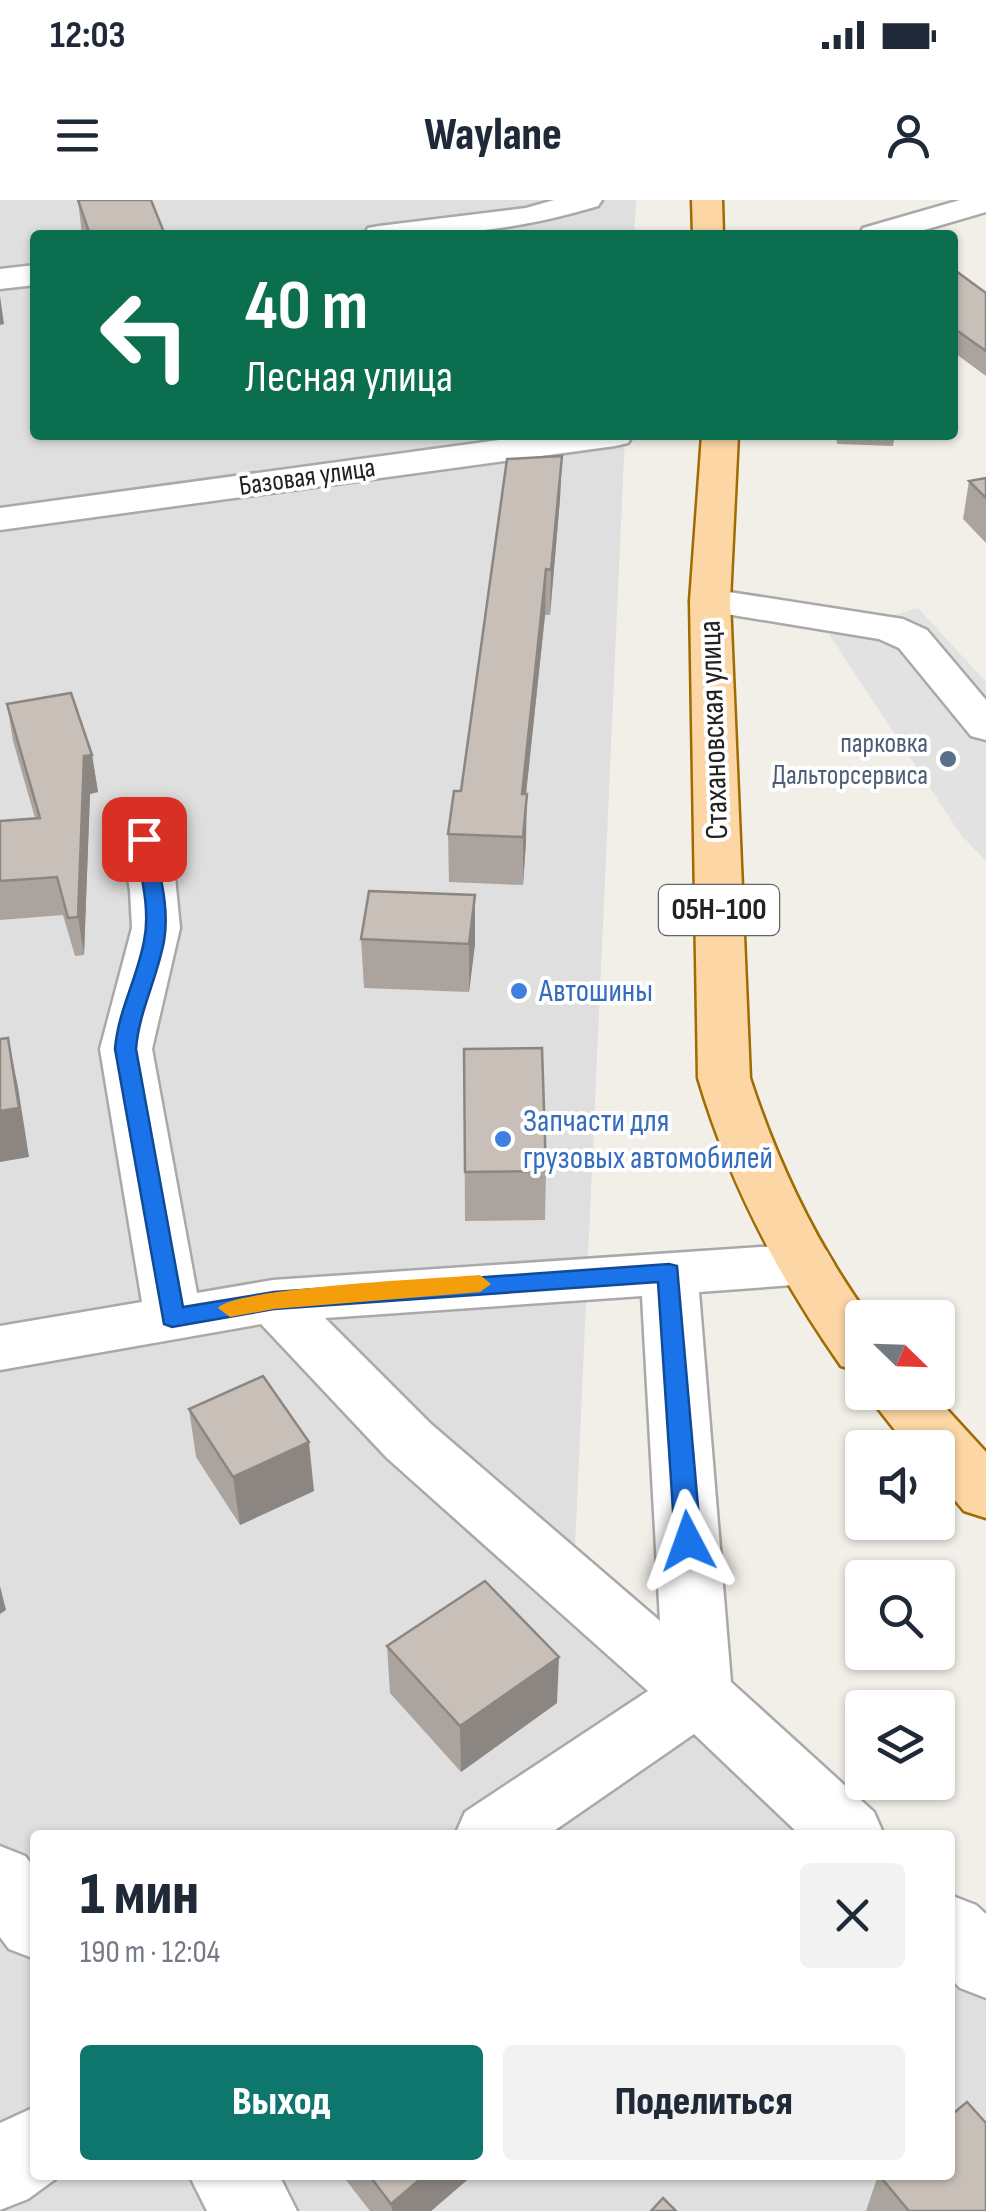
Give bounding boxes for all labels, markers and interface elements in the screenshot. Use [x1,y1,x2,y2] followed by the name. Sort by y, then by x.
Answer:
[50,13,126,58] text: 12:03
[50,108,105,163] icon: menu
[424,108,562,163] text: Waylane
[881,108,936,163] icon: person
[245,265,368,349] text: 40 m
[80,270,210,400] icon: left
[245,350,453,405] text: Лесная улица
[237,451,377,503] street label: Базовая улица
[691,620,737,840] street label: Стахановская улица
[772,727,928,792] place label: парковка Дальторсервиса
[937,748,959,770] marker: парковка Дальторсервиса
[102,797,187,882] pin
[117,812,172,867] icon: arrive
[659,885,779,935] road number: 05Н-100
[538,972,653,1011] place label: Автошины
[508,980,530,1002] marker: Автошины
[523,1102,773,1178] place label: Запчасти для грузовых автомобилей
[492,1128,514,1150] marker: Запчасти для грузовых автомобилей
[845,1300,955,1410] north arrow
[845,1300,955,1800] map controls
[845,1430,955,1540] button: sound
[636,1489,740,1593] position arrow
[845,1560,955,1670] button: search
[845,1690,955,1800] button: layers
[80,1859,199,1931] text: 1 мин
[800,1863,905,1968] button: close
[80,1933,220,1972] text: 190 m · 12:04
[80,2045,483,2160] button: Выход
[503,2045,905,2160] button: Поделиться

